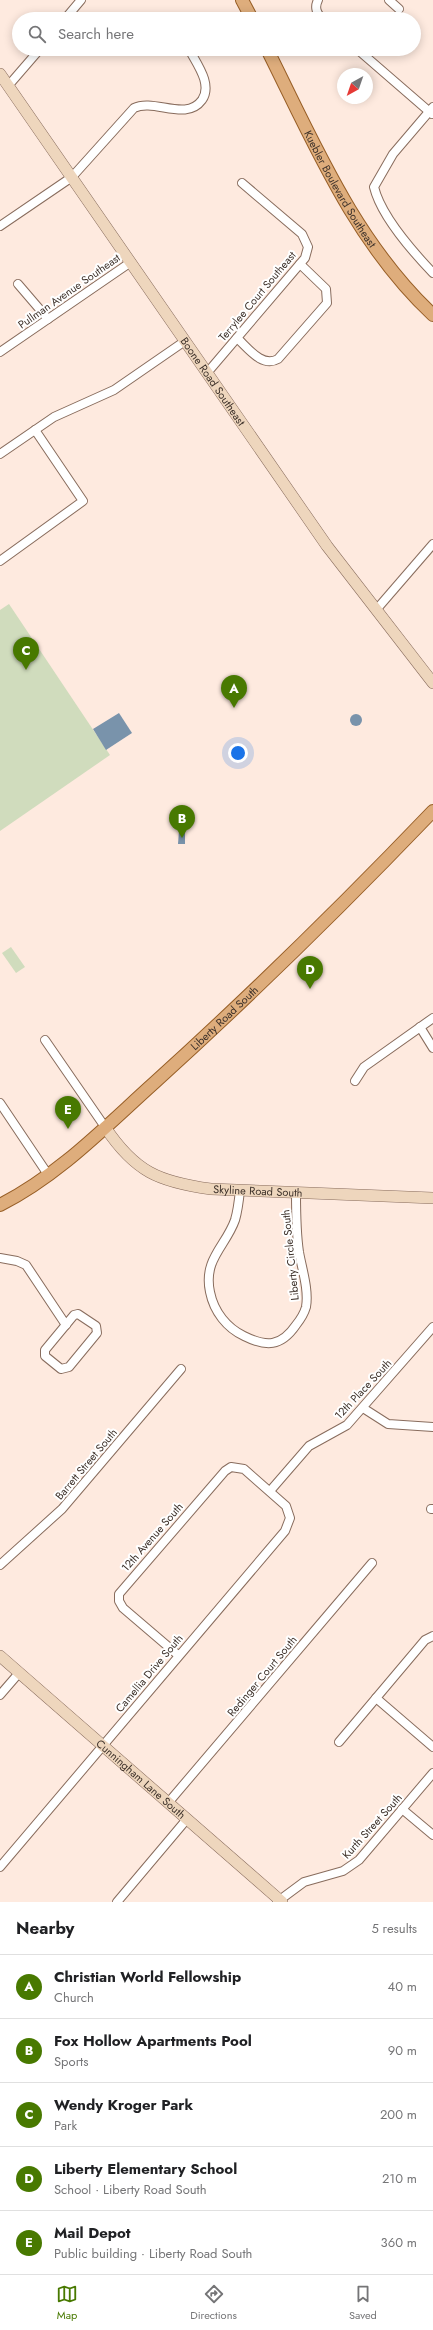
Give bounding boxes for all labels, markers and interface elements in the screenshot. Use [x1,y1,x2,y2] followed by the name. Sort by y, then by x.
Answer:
[12,12,421,56] search box
[26,23,48,45] icon: search
[58,23,134,45] text: Search here
[337,68,373,104] north arrow
[300,128,380,251] street label: Kuebler Boulevard Southeast
[215,247,300,344] street label: Terrylee Court Southeast
[15,249,124,332] street label: Pullman Avenue Southeast
[177,334,249,429] street label: Boone Road Southeast
[13,637,39,670] pin: C
[221,675,247,708] pin: A
[228,743,248,763] your location
[169,805,195,838] pin: B
[297,956,323,989] pin: D
[187,982,262,1054] street label: Liberty Road South
[55,1096,81,1129] pin: E
[213,1181,303,1201] street label: Skyline Road South
[277,1209,303,1301] street label: Liberty Circle South
[331,1355,395,1423] street label: 12th Place South
[51,1425,121,1503] street label: Barrett Street South
[118,1499,186,1575] street label: 12th Avenue South
[112,1630,186,1716] street label: Camellia Drive South
[223,1632,301,1720] street label: Redinger Court South
[93,1735,189,1822] street label: Cunningham Lane South
[338,1790,406,1862] street label: Kurth Street South
[16,1916,74,1940] text: Nearby
[371,1919,417,1938] text: 5 results
[54,1966,241,1988] text: Christian World Fellowship
[24,1977,34,1996] text: A
[388,1977,417,1996] text: 40 m
[54,1988,94,2007] text: Church
[54,2030,252,2052] text: Fox Hollow Apartments Pool
[25,2041,33,2060] text: B
[388,2041,417,2060] text: 90 m
[54,2052,88,2071] text: Sports
[54,2094,193,2116] text: Wendy Kroger Park
[24,2105,34,2124] text: C
[380,2105,417,2124] text: 200 m
[54,2116,77,2135] text: Park
[54,2158,237,2180] text: Liberty Elementary School
[24,2169,34,2188] text: D
[382,2169,417,2188] text: 210 m
[54,2180,207,2199] text: School · Liberty Road South
[54,2222,131,2244] text: Mail Depot
[25,2233,33,2252] text: E
[381,2233,417,2252] text: 360 m
[54,2244,252,2263] text: Public building · Liberty Road South
[56,2283,78,2323] tab: Map
[190,2283,237,2323] tab: Directions
[349,2283,377,2323] tab: Saved

